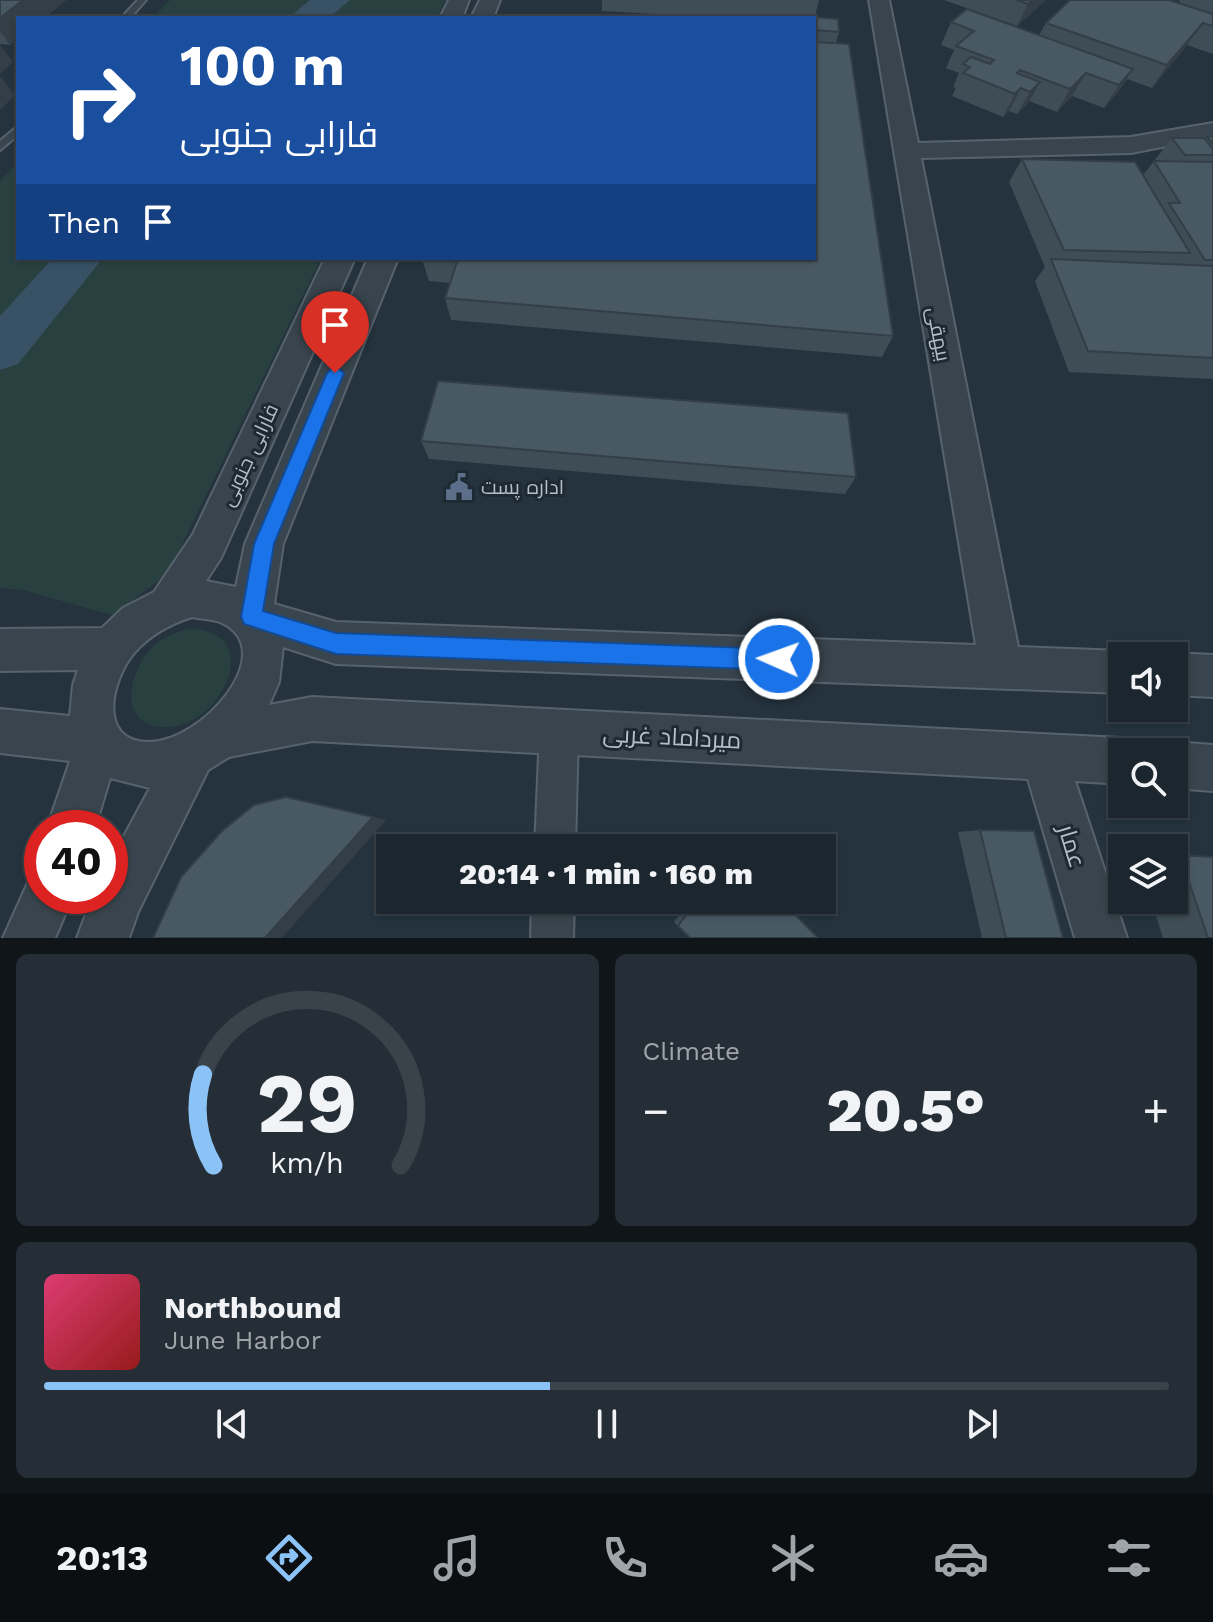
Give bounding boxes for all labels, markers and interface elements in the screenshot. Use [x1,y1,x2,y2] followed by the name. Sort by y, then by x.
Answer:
[180,33,345,99] text: 100 m
[48,48,152,152] icon: right
[180,114,378,156] text: فارابی جنوبی
[136,200,180,244] icon: arrive
[48,205,120,240] text: Then
[301,291,369,373] pin
[313,303,357,347] icon: arrive
[921,305,956,363] street label: بیهقی
[215,400,284,510] street label: فارابی جنوبی
[444,472,474,502] public building icon: اداره پست
[481,475,564,500] place label: اداره پست
[737,617,821,701] position arrow
[1108,642,1188,914] map controls
[1108,642,1188,722] button: sound
[602,719,742,755] street label: میرداماد غربی
[1108,738,1188,818] button: search
[24,810,128,914] speed limit sign: 40
[1052,819,1092,871] street label: عمار
[1108,834,1188,914] button: layers
[459,856,753,891] text: 20:14 · 1 min · 160 m
[643,1036,740,1066] text: Climate
[257,1055,358,1152] text: 29
[827,1075,985,1146] text: 20.5°
[643,1085,669,1137] text: −
[1142,1085,1169,1137] text: +
[270,1146,344,1180] text: km/h
[164,1290,341,1325] text: Northbound
[164,1325,321,1355] text: June Harbor
[210,1402,254,1446] icon: previous
[585,1402,629,1446] icon: pause
[960,1402,1004,1446] icon: next
[261,1530,317,1586] icon: directions
[429,1530,485,1586] icon: music
[597,1530,653,1586] icon: phone
[765,1530,821,1586] icon: climate
[933,1530,989,1586] icon: car
[1101,1530,1157,1586] icon: filters
[56,1537,148,1579] text: 20:13

